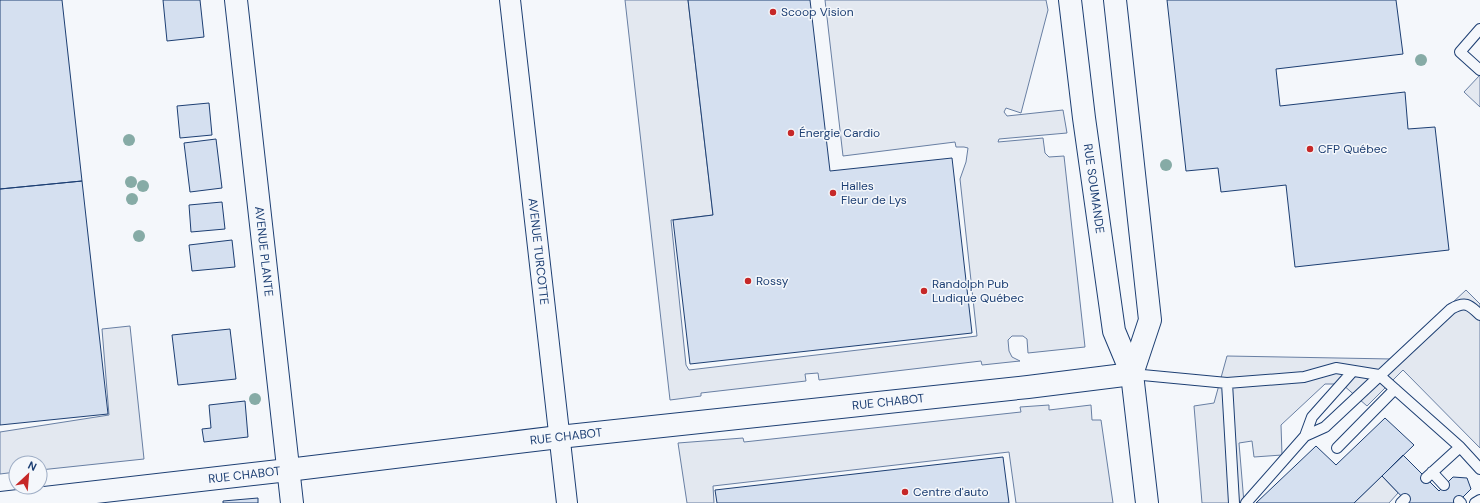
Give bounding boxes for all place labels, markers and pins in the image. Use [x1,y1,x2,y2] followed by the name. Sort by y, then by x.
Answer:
[781,4,854,20] place label: Scoop Vision
[768,7,778,17] marker: Scoop Vision
[799,125,880,141] place label: Énergie Cardio
[786,128,796,138] marker: Énergie Cardio
[1318,141,1387,157] place label: CFP Québec
[1305,144,1315,154] marker: CFP Québec
[841,178,907,208] place label: Halles Fleur de Lys
[828,188,838,198] marker: Halles Fleur de Lys
[756,273,789,289] place label: Rossy
[743,276,753,286] marker: Rossy
[932,276,1024,306] place label: Randolph Pub Ludique Québec
[919,286,929,296] marker: Randolph Pub Ludique Québec
[913,484,989,500] place label: Centre d'auto
[900,487,910,497] marker: Centre d'auto

